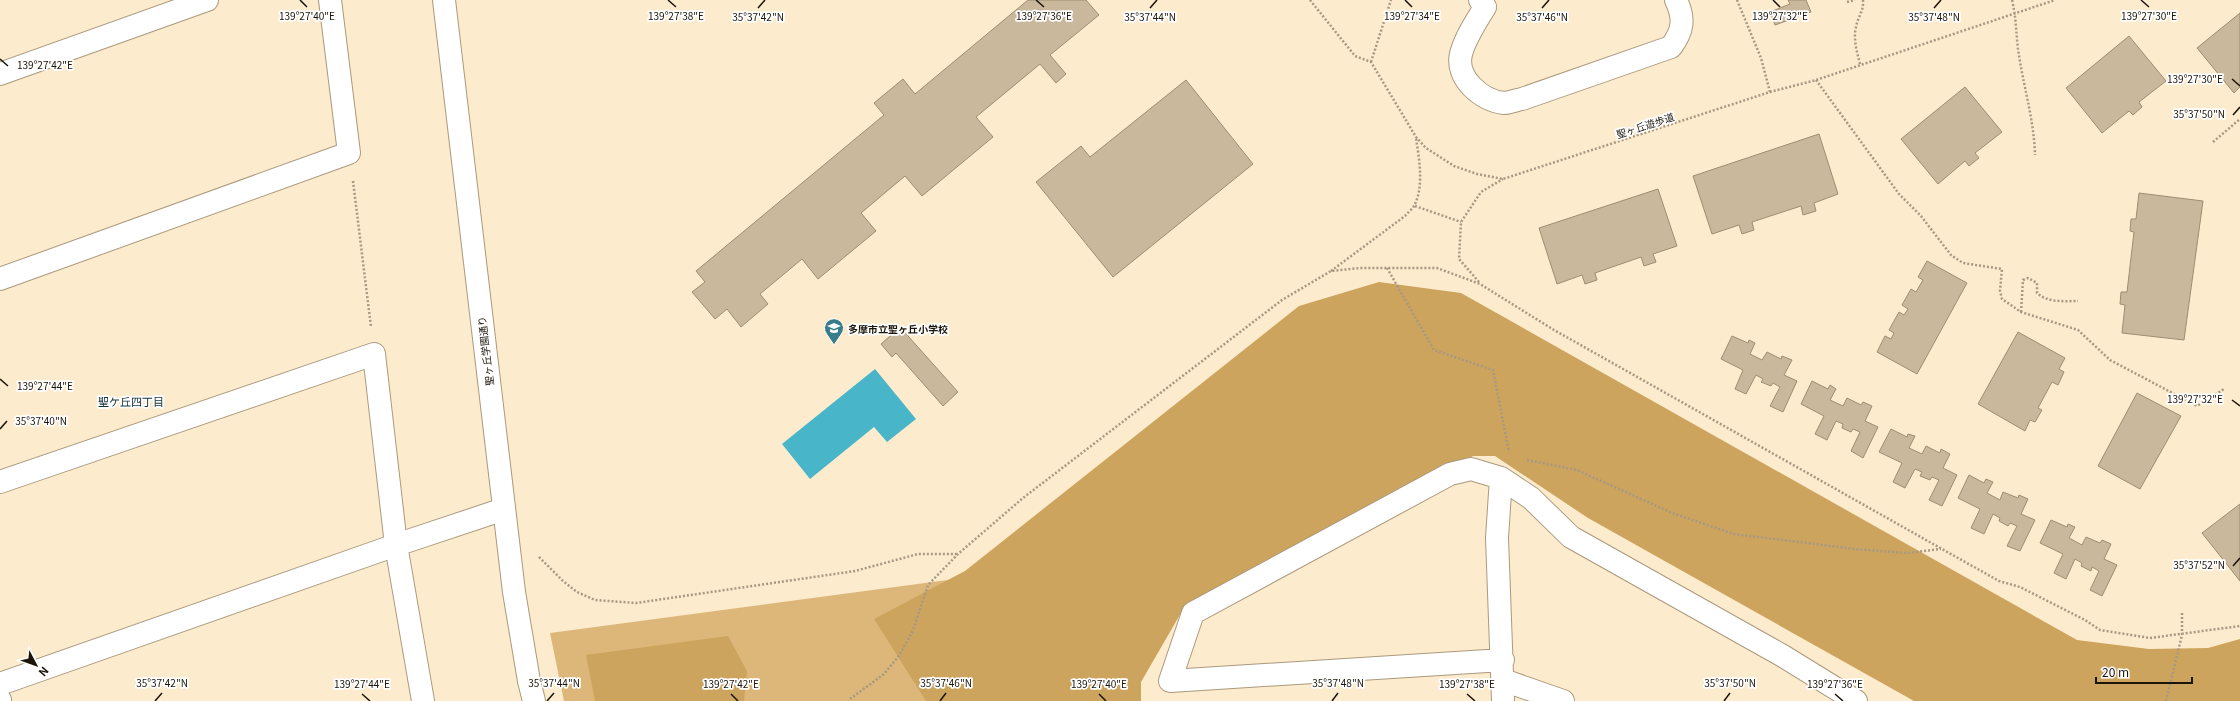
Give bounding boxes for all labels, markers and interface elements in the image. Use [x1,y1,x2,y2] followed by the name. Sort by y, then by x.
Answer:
[279,8,335,23] text: 139°27'40"E
[648,8,704,23] text: 139°27'38"E
[1016,8,1072,23] text: 139°27'36"E
[1384,8,1440,23] text: 139°27'34"E
[1752,8,1808,23] text: 139°27'32"E
[2121,8,2177,23] text: 139°27'30"E
[732,9,784,24] text: 35°37'42"N
[1124,9,1176,24] text: 35°37'44"N
[1516,9,1568,24] text: 35°37'46"N
[1908,9,1960,24] text: 35°37'48"N
[17,57,73,72] text: 139°27'42"E
[2167,71,2223,86] text: 139°27'30"E
[2173,106,2225,121] text: 35°37'50"N
[1614,109,1676,141] street label: 聖ヶ丘遊歩道
[473,315,497,387] street label: 聖ヶ丘学園通り
[823,317,845,345] school or university icon: 多摩市立聖ヶ丘小学校
[848,321,948,336] place label: 多摩市立聖ヶ丘小学校
[17,378,73,393] text: 139°27'44"E
[2167,391,2223,406] text: 139°27'32"E
[98,393,164,409] district label: 聖ケ丘四丁目
[15,413,67,428] text: 35°37'40"N
[2173,557,2225,572] text: 35°37'52"N
[16,645,56,685] north arrow
[2096,659,2192,685] scale bar
[2102,663,2129,680] text: 20 m
[36,664,53,681] text: N
[136,675,188,690] text: 35°37'42"N
[528,675,580,690] text: 35°37'44"N
[920,675,972,690] text: 35°37'46"N
[1312,675,1364,690] text: 35°37'48"N
[1704,675,1756,690] text: 35°37'50"N
[334,676,390,691] text: 139°27'44"E
[703,676,759,691] text: 139°27'42"E
[1071,676,1127,691] text: 139°27'40"E
[1439,676,1495,691] text: 139°27'38"E
[1807,676,1863,691] text: 139°27'36"E

